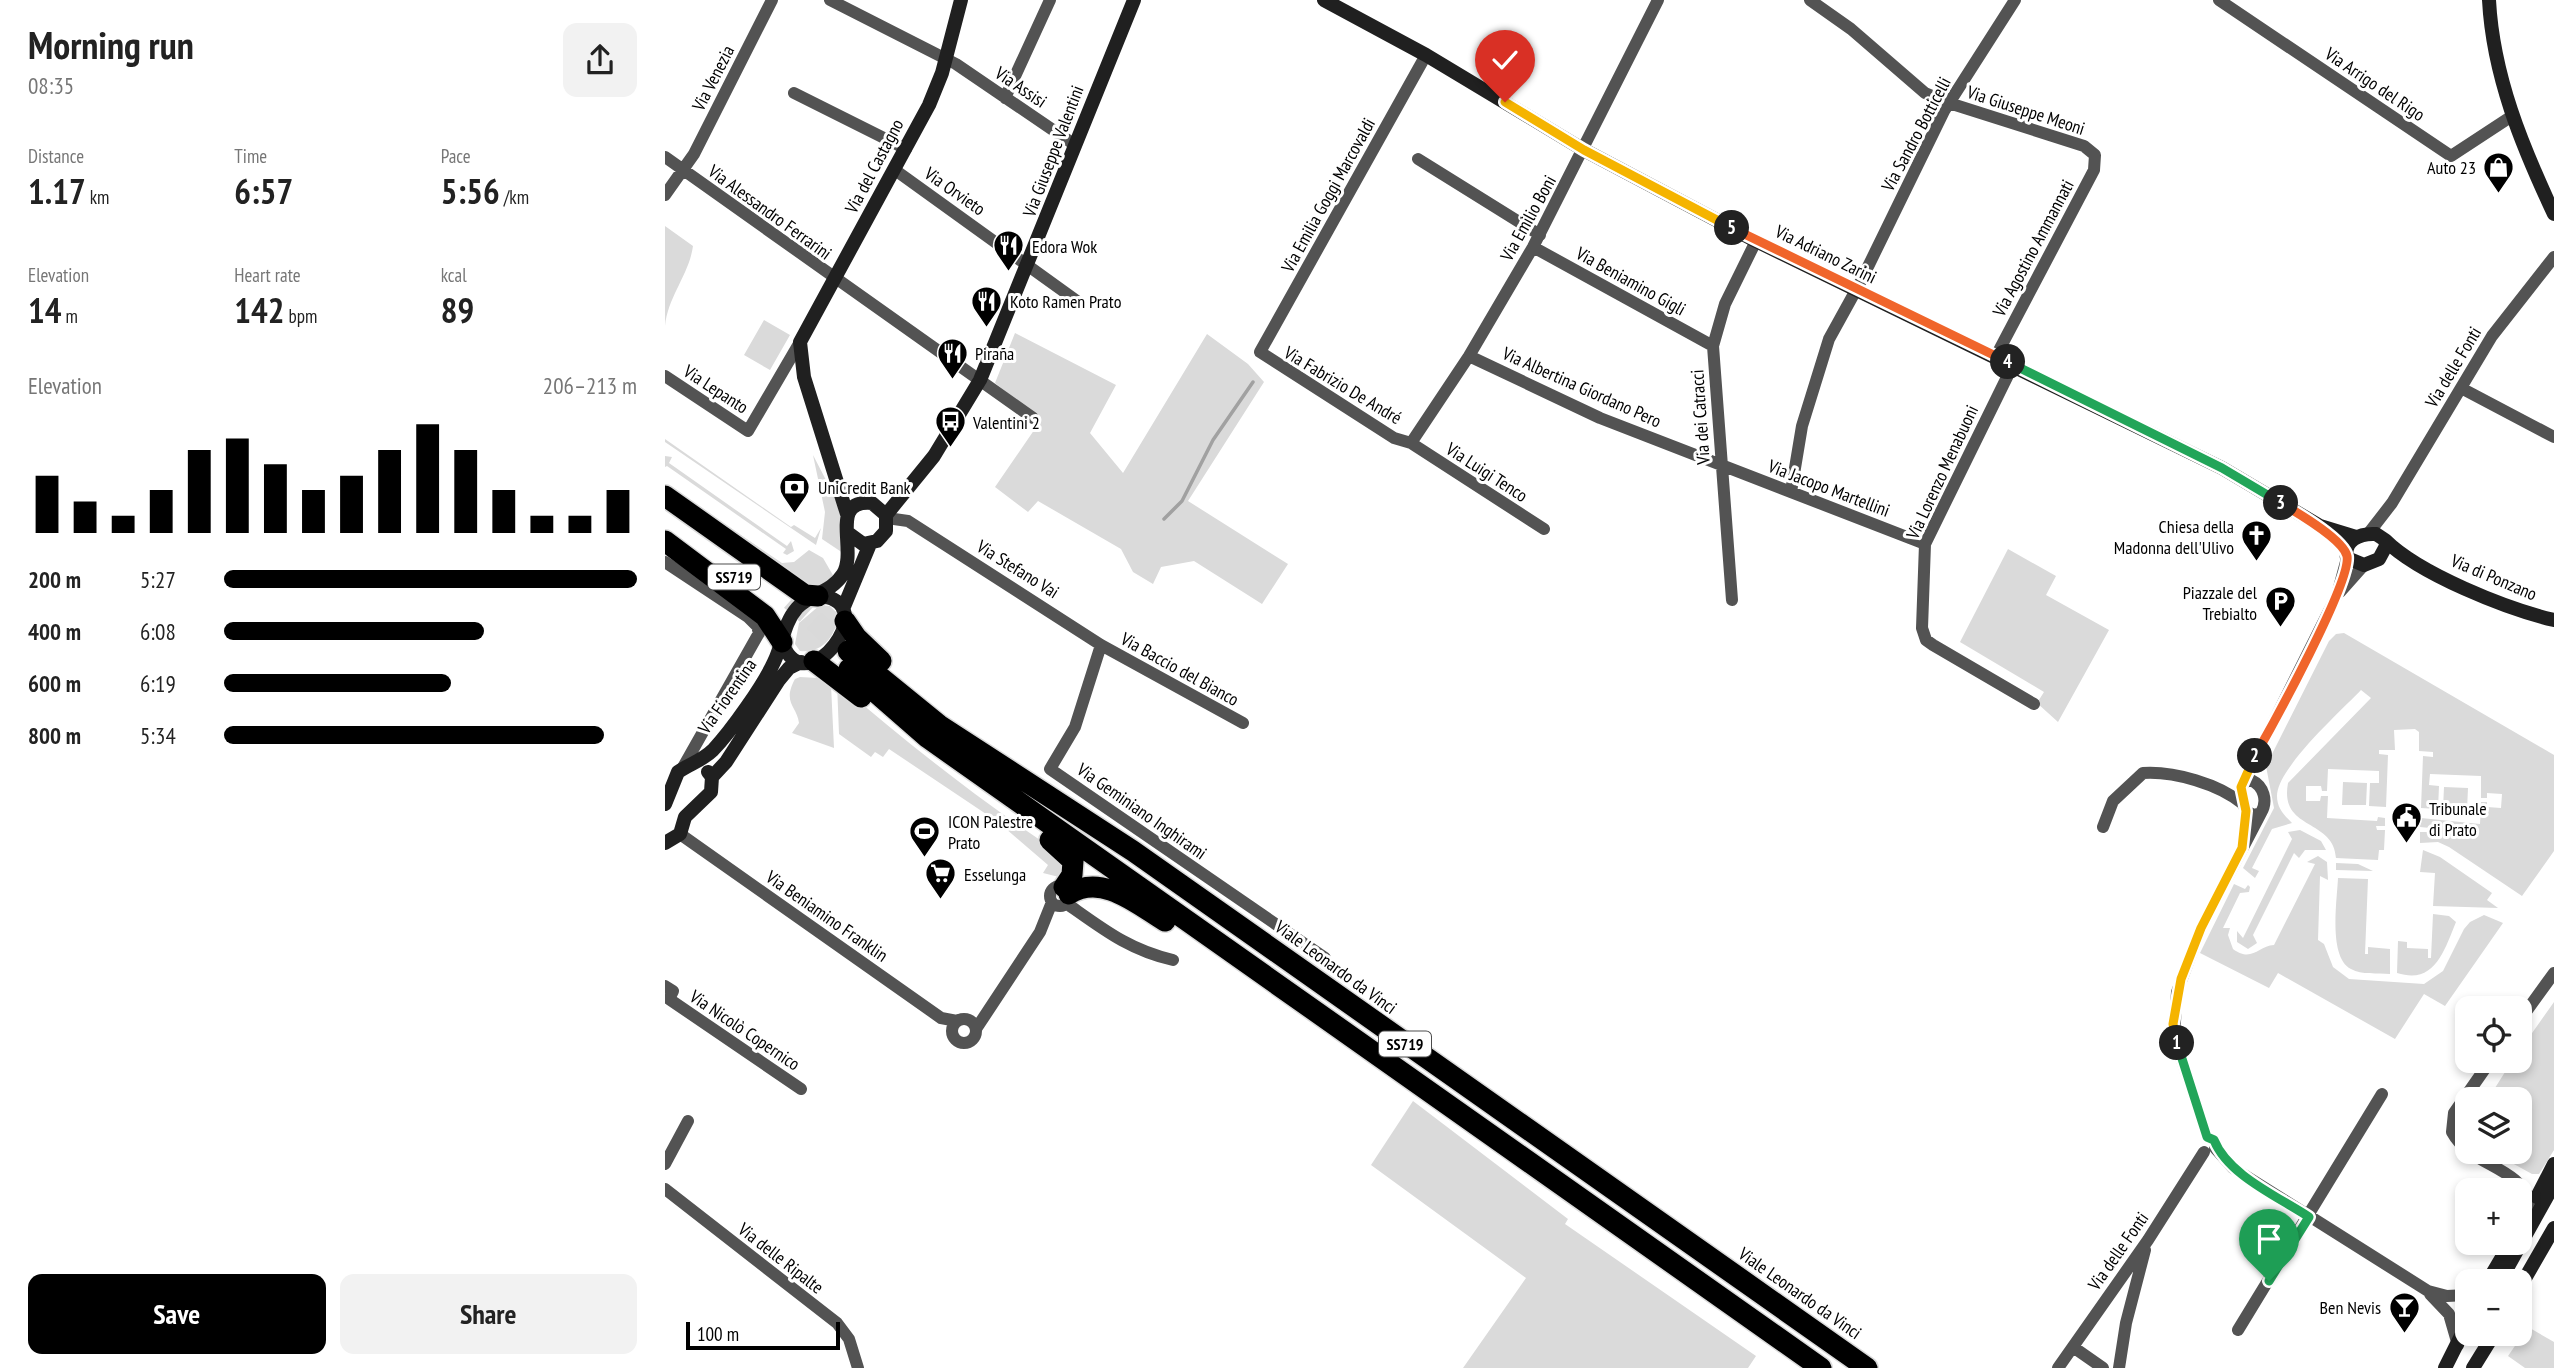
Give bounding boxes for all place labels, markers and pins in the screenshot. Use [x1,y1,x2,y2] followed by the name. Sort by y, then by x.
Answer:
[1475,30,1535,102] pin
[2482,150,2516,194] shop icon: Auto 23
[2427,156,2476,179] place label: Auto 23
[1715,210,1749,246] pin: 5
[992,229,1026,273] restaurant icon: Edora Wok
[1032,235,1097,258] place label: Edora Wok
[970,284,1004,328] restaurant icon: Koto Ramen Prato
[1010,290,1122,313] place label: Koto Ramen Prato
[935,336,969,380] restaurant icon: Piraña
[975,342,1014,365] place label: Piraña
[1991,344,2025,380] pin: 4
[933,405,967,449] bus stop icon: Valentini 2
[972,411,1040,434] place label: Valentini 2
[778,470,812,514] bank icon: UniCredit Bank
[818,476,911,499] place label: UniCredit Bank
[2263,486,2299,520] pin: 3
[2114,515,2234,559] place label: Chiesa della Madonna dell'Ulivo
[2240,519,2274,563] church icon: Chiesa della Madonna dell'Ulivo
[2183,581,2258,625] place label: Piazzale del Trebialto
[2263,585,2297,629] parking icon: Piazzale del Trebialto
[2237,738,2273,774] pin: 2
[2429,797,2487,841] place label: Tribunale di Prato
[2389,801,2423,845] public building icon: Tribunale di Prato
[948,810,1033,854] place label: ICON Palestre Prato
[908,814,942,858] sports icon: ICON Palestre Prato
[924,857,958,901] supermarket icon: Esselunga
[964,863,1026,886] place label: Esselunga
[2159,1026,2195,1060] pin: 1
[2239,1209,2299,1281] pin
[2387,1290,2421,1334] bar icon: Ben Nevis
[2320,1296,2381,1319] place label: Ben Nevis

